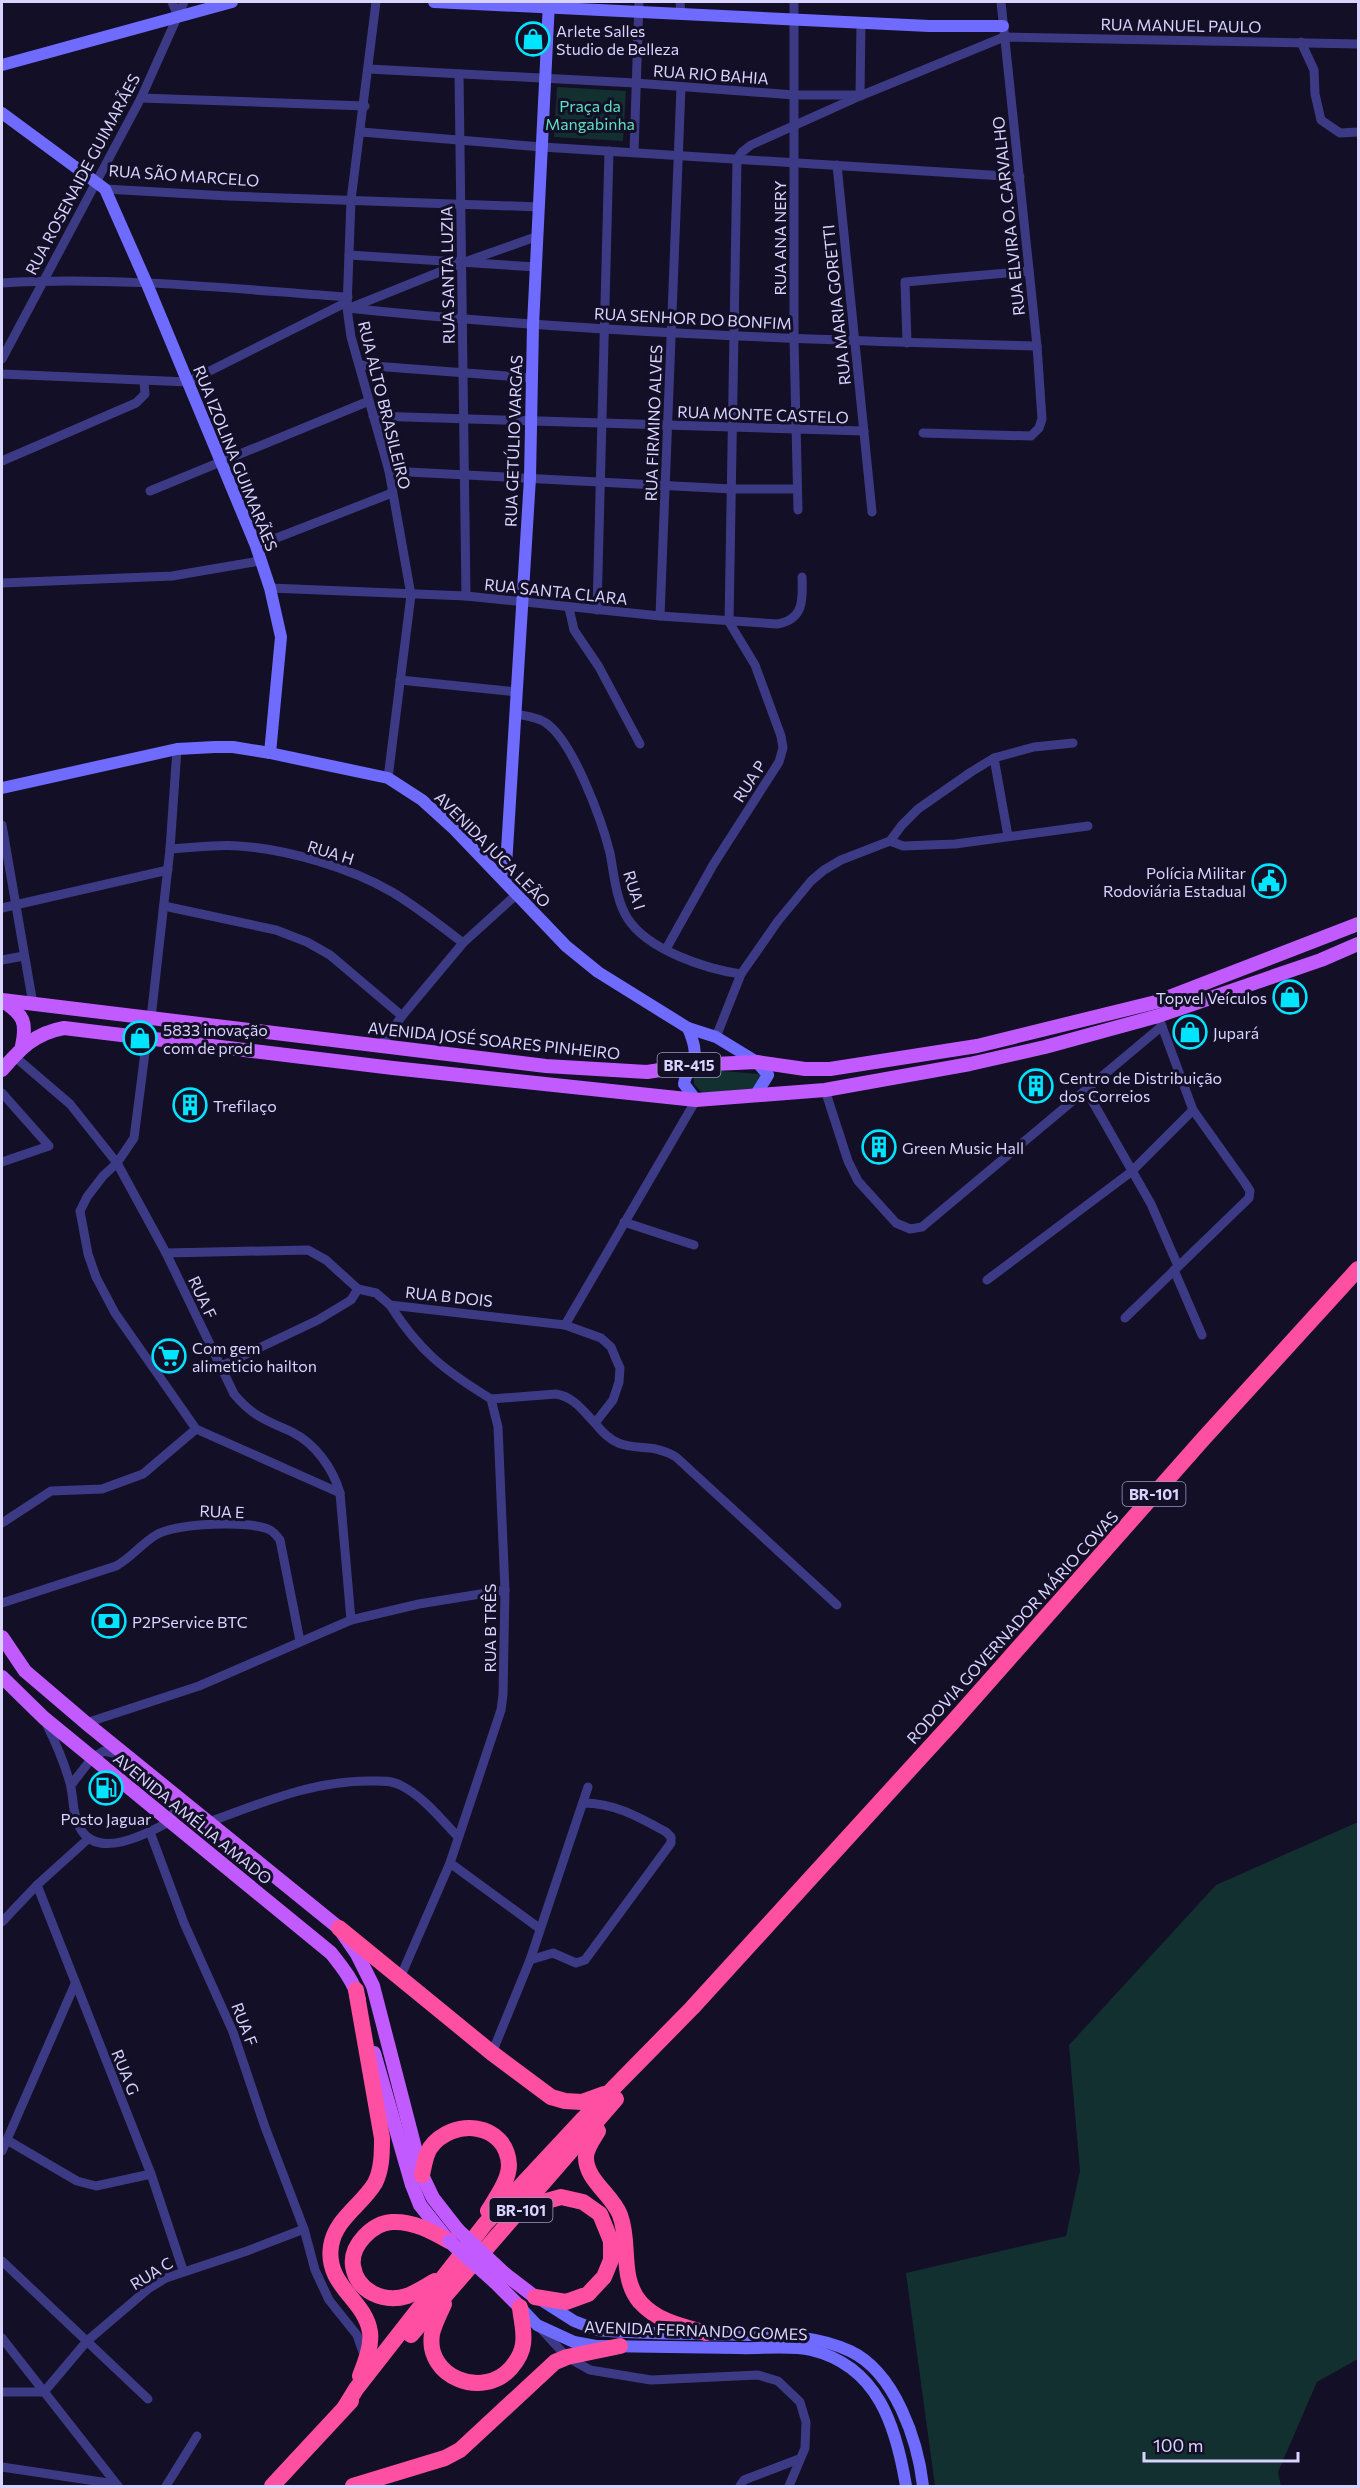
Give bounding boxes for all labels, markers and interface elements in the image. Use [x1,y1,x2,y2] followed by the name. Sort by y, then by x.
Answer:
[1100,14,1262,36] street label: RUA MANUEL PAULO
[515,21,551,57] shop icon: Arlete Salles Studio de Belleza
[556,21,679,58] place label: Arlete Salles Studio de Belleza
[653,60,769,88] street label: RUA RIO BAHIA
[21,70,143,278] street label: RUA ROSENAIDE GUIMARÃES
[545,96,635,133] park label: Praça da Mangabinha
[988,115,1028,317] street label: RUA ELVIRA O. CARVALHO
[108,160,260,190] street label: RUA SÃO MARCELO
[770,180,789,296] street label: RUA ANA NERY
[436,206,458,344] street label: RUA SANTA LUZIA
[818,224,854,386] street label: RUA MARIA GORETTI
[594,303,792,333] street label: RUA SENHOR DO BONFIM
[355,319,415,491] street label: RUA ALTO BRASILEIRO
[641,344,665,502] street label: RUA FIRMINO ALVES
[501,355,525,527] street label: RUA GETÚLIO VARGAS
[190,362,282,554] street label: RUA IZOLINA GUIMARÃES
[677,402,849,426] street label: RUA MONTE CASTELO
[483,574,629,608] street label: RUA SANTA CLARA
[729,757,769,805] street label: RUA P
[431,787,555,911] street label: AVENIDA JUCA LEÃO
[305,836,357,868] street label: RUA H
[1103,863,1247,900] place label: Polícia Militar Rodoviária Estadual
[1251,863,1287,899] public building icon: Polícia Militar Rodoviária Estadual
[620,868,650,912] street label: RUA I
[1272,979,1308,1015] shop icon: Topvel Veículos
[1156,988,1267,1007] place label: Topvel Veículos
[1172,1014,1208,1050] shop icon: Jupará
[367,1017,621,1063] street label: AVENIDA JOSÉ SOARES PINHEIRO
[122,1020,158,1056] shop icon: 5833 inovação com de prod
[163,1020,268,1057] place label: 5833 inovação com de prod
[1213,1023,1259,1042] place label: Jupará
[658,1053,720,1077] road number: BR-415
[1018,1068,1054,1104] building icon: Centro de Distribuição dos Correios
[1059,1068,1222,1105] place label: Centro de Distribuição dos Correios
[172,1087,208,1123] building icon: Trefilaço
[213,1096,277,1115] place label: Trefilaço
[861,1129,897,1165] building icon: Green Music Hall
[902,1138,1024,1157] place label: Green Music Hall
[185,1273,221,1321] street label: RUA F
[404,1282,494,1310] street label: RUA B DOIS
[151,1338,187,1374] supermarket icon: Com gem alimeticio hailton
[192,1338,317,1375] place label: Com gem alimeticio hailton
[1122,1482,1186,1506] road number: BR-101
[199,1501,245,1521] street label: RUA E
[902,1507,1122,1747] street label: RODOVIA GOVERNADOR MÁRIO COVAS
[480,1584,499,1672] street label: RUA B TRÊS
[91,1603,127,1639] bank icon: P2PService BTC
[132,1612,248,1631] place label: P2PService BTC
[110,1748,276,1888] street label: AVENIDA AMÉLIA AMADO
[88,1770,124,1806] fuel station icon: Posto Jaguar
[61,1809,152,1828] place label: Posto Jaguar
[228,2000,262,2048] street label: RUA F
[108,2046,144,2098] street label: RUA G
[490,2198,552,2222] road number: BR-101
[126,2253,176,2293] street label: RUA C
[584,2317,808,2343] street label: AVENIDA FERNANDO GOMES
[1144,2425,1298,2463] scale bar
[1153,2434,1203,2456] text: 100 m

